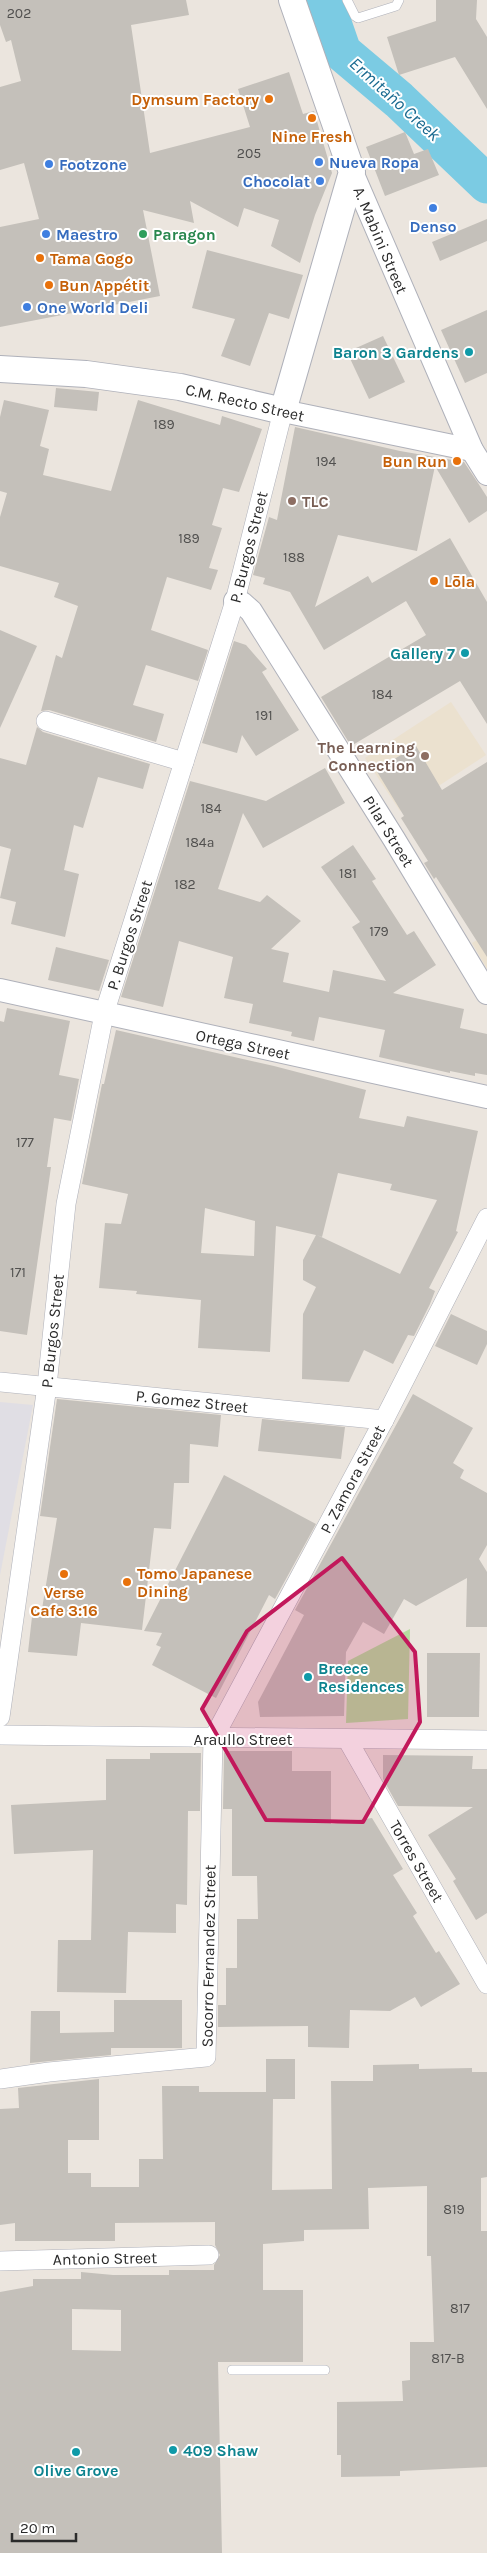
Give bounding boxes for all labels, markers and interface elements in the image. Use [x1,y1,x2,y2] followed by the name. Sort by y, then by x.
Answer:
[7,5,31,22] house number: 202
[345,52,446,146] water label: Ermitaño Creek
[131,90,259,109] place label: Dymsum Factory
[263,93,275,105] marker: Dymsum Factory
[306,112,318,124] marker: Nine Fresh
[271,127,353,146] place label: Nine Fresh
[237,145,261,162] house number: 205
[329,153,419,172] place label: Nueva Ropa
[59,155,127,174] place label: Footzone
[313,156,325,168] marker: Nueva Ropa
[43,158,55,170] marker: Footzone
[243,172,310,191] place label: Chocolat
[314,175,326,187] marker: Chocolat
[349,184,412,297] street label: A. Mabini Street
[427,202,439,214] marker: Denso
[410,217,456,236] place label: Denso
[56,225,118,244] place label: Maestro
[153,225,216,244] place label: Paragon
[40,228,52,240] marker: Maestro
[137,228,149,240] marker: Paragon
[50,249,133,268] place label: Tama Gogo
[34,252,46,264] marker: Tama Gogo
[59,276,149,295] place label: Bun Appétit
[43,279,55,291] marker: Bun Appétit
[37,298,149,317] place label: One World Deli
[21,301,33,313] marker: One World Deli
[333,343,459,362] place label: Baron 3 Gardens
[463,346,475,358] marker: Baron 3 Gardens
[183,380,306,425] street label: C.M. Recto Street
[153,416,175,433] house number: 189
[382,452,447,471] place label: Bun Run
[316,453,336,470] house number: 194
[451,455,463,467] marker: Bun Run
[225,489,272,605] street label: P. Burgos Street
[302,492,329,511] place label: TLC
[286,495,298,507] marker: TLC
[178,530,200,547] house number: 189
[283,549,305,566] house number: 188
[444,572,475,591] place label: Lōla
[428,575,440,587] marker: Lōla
[390,644,455,663] place label: Gallery 7
[459,647,471,659] marker: Gallery 7
[371,686,393,703] house number: 184
[255,707,273,724] house number: 191
[317,738,415,775] place label: The Learning Connection
[419,750,431,762] marker: The Learning Connection
[359,792,418,870] street label: Pilar Street
[200,800,222,817] house number: 184
[186,834,214,851] house number: 184a
[339,865,357,882] house number: 181
[174,876,196,893] house number: 182
[103,878,156,993] street label: P. Burgos Street
[369,923,389,940] house number: 179
[194,1025,292,1064] street label: Ortega Street
[16,1134,34,1151] house number: 177
[10,1264,26,1281] house number: 171
[37,1273,68,1389] street label: P. Burgos Street
[135,1386,249,1417] street label: P. Gomez Street
[316,1422,389,1537] street label: P. Zamora Street
[137,1564,252,1601] place label: Tomo Japanese Dining
[58,1568,70,1580] marker: Verse Cafe 3:16
[121,1576,133,1588] marker: Tomo Japanese Dining
[30,1583,98,1620] place label: Verse Cafe 3:16
[318,1659,404,1696] place label: Breece Residences
[302,1671,314,1683] marker: Breece Residences
[194,1730,292,1749] street label: Araullo Street
[385,1817,448,1906] street label: Torres Street
[197,1865,220,2047] street label: Socorro Fernandez Street
[443,2201,465,2218] house number: 819
[53,2248,157,2269] street label: Antonio Street
[450,2300,470,2317] house number: 817
[431,2350,465,2367] house number: 817-B
[183,2441,258,2460] place label: 409 Shaw
[167,2444,179,2456] marker: 409 Shaw
[70,2446,82,2458] marker: Olive Grove
[34,2461,118,2480] place label: Olive Grove
[12,2510,76,2542] scale bar
[20,2519,55,2537] text: 20 m

